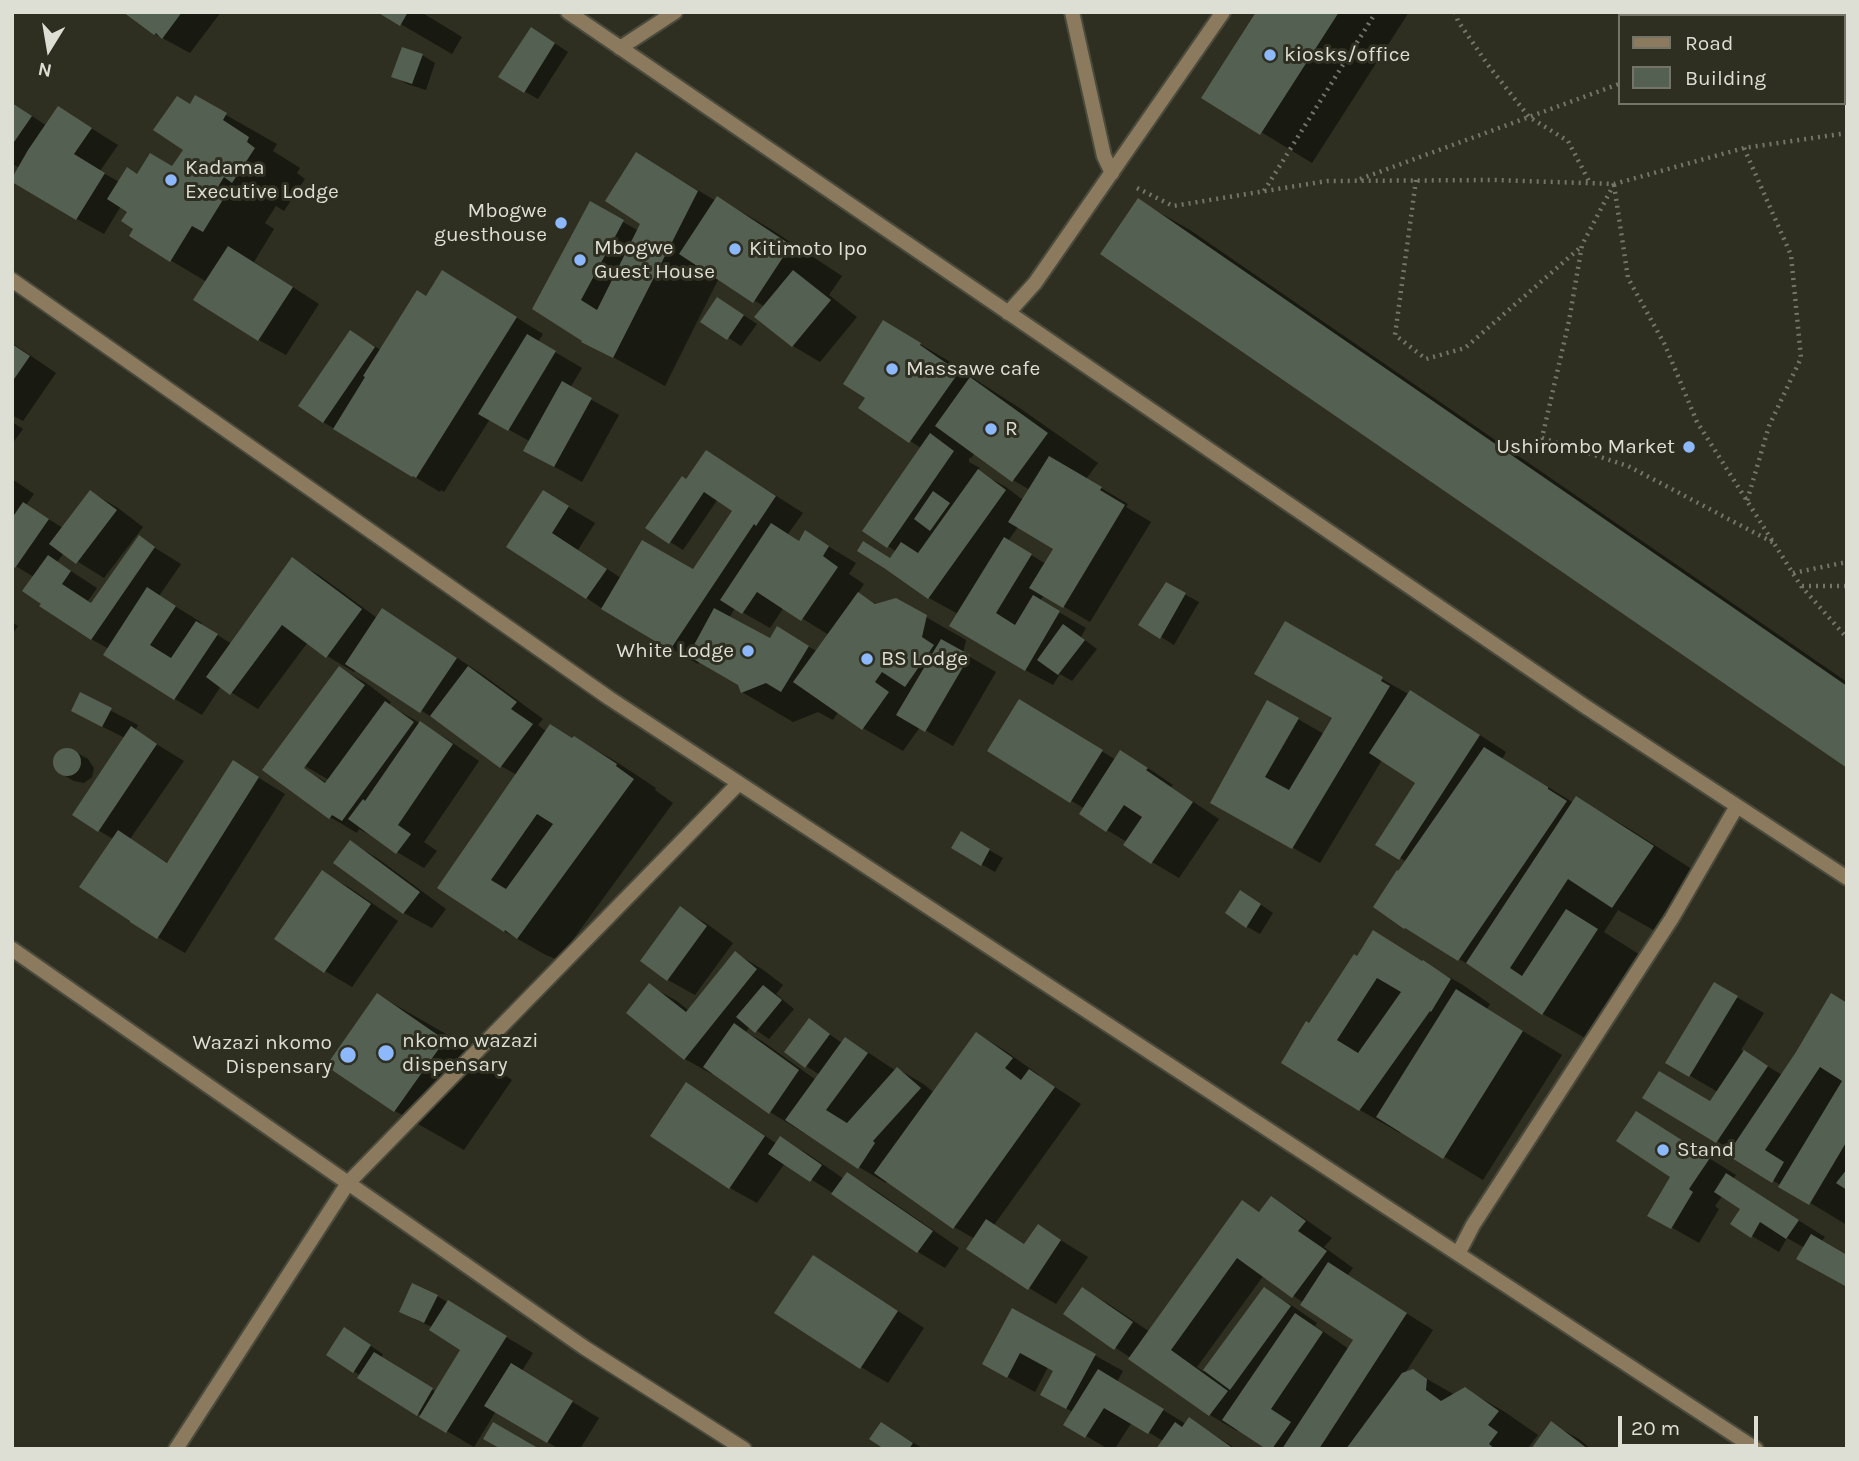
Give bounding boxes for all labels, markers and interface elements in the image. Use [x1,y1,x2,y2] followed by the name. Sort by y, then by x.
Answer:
[14,14,84,84] north arrow
[1618,14,1845,105] legend
[1685,31,1733,55] text: Road
[1284,42,1410,68] place label: kiosks/office
[1262,47,1278,63] marker: kiosks/office
[36,58,54,82] text: N
[1685,66,1766,90] text: Building
[185,155,339,205] place label: Kadama Executive Lodge
[163,172,179,188] marker: Kadama Executive Lodge
[434,198,547,248] place label: Mbogwe guesthouse
[553,215,569,231] marker: Mbogwe guesthouse
[594,235,715,285] place label: Mbogwe Guest House
[749,236,867,262] place label: Kitimoto Ipo
[727,241,743,257] marker: Kitimoto Ipo
[572,252,588,268] marker: Mbogwe Guest House
[906,356,1040,382] place label: Massawe cafe
[884,361,900,377] marker: Massawe cafe
[1005,416,1018,442] place label: R
[983,421,999,437] marker: R
[1496,434,1675,460] place label: Ushirombo Market
[1681,439,1697,455] marker: Ushirombo Market
[616,638,734,664] place label: White Lodge
[740,643,756,659] marker: White Lodge
[881,646,968,672] place label: BS Lodge
[859,651,875,667] marker: BS Lodge
[402,1028,539,1078] place label: nkomo wazazi dispensary
[192,1030,332,1080] place label: Wazazi nkomo Dispensary
[376,1043,396,1063] marker: nkomo wazazi dispensary
[338,1045,358,1065] marker: Wazazi nkomo Dispensary
[1677,1137,1734,1163] place label: Stand
[1655,1142,1671,1158] marker: Stand
[1621,1402,1761,1446] scale bar
[1631,1416,1680,1440] text: 20 m

